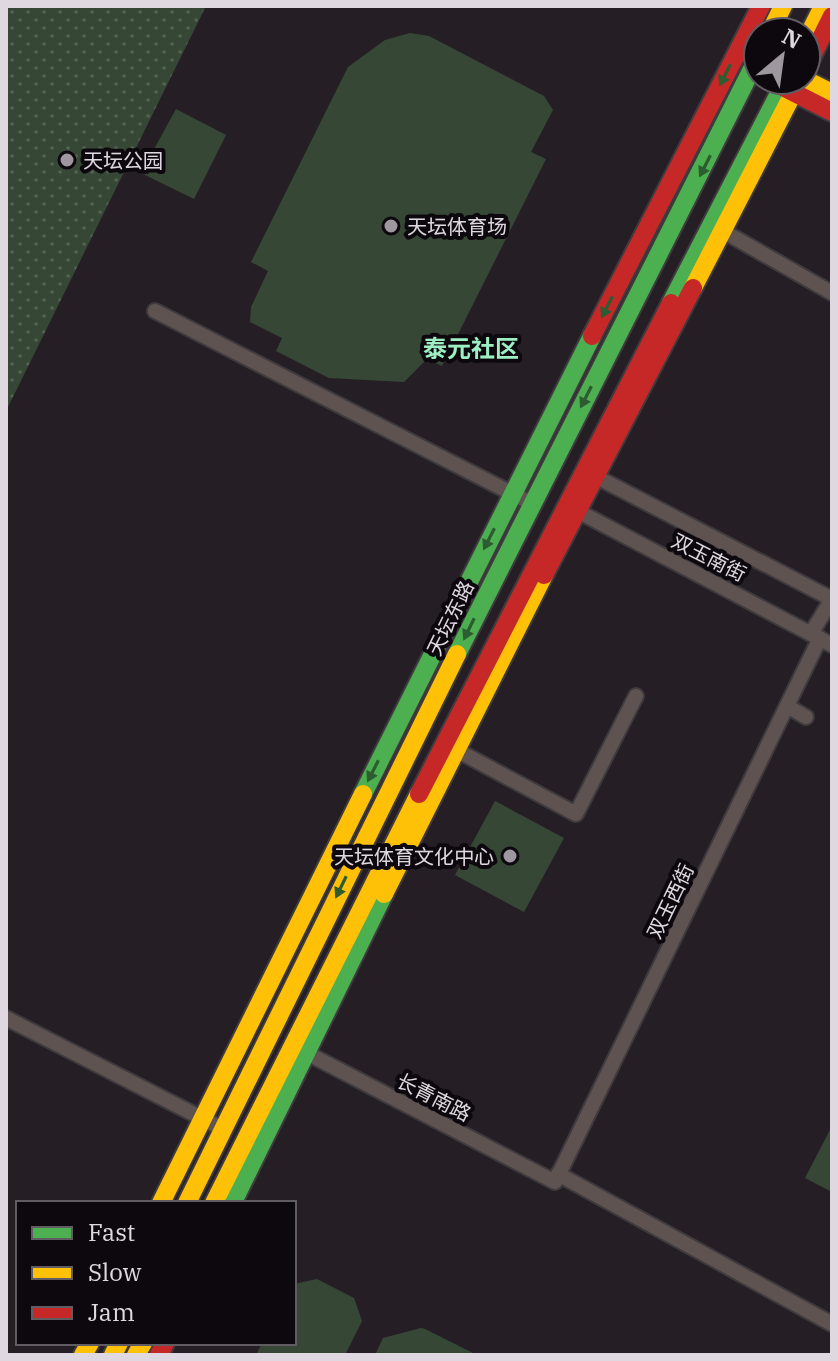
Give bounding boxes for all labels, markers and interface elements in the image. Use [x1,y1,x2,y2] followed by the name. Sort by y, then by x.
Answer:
[742,16,822,96] north arrow
[777,21,807,55] text: N
[719,64,732,87] one-way arrow
[83,147,163,174] place label: 天坛公园
[58,151,76,169] marker: 天坛公园
[698,155,712,178] one-way arrow
[407,213,507,240] place label: 天坛体育场
[382,217,400,235] marker: 天坛体育场
[600,295,614,318] one-way arrow
[423,332,519,364] district label: 泰元社区
[579,386,592,409] one-way arrow
[482,527,496,550] one-way arrow
[667,527,751,587] street label: 双玉南街
[420,576,480,660] street label: 天坛东路
[462,618,475,641] one-way arrow
[366,760,380,783] one-way arrow
[334,843,494,870] place label: 天坛体育文化中心
[501,847,519,865] marker: 天坛体育文化中心
[640,859,700,943] street label: 双玉西街
[334,876,348,899] one-way arrow
[392,1067,476,1127] street label: 长青南路
[16,1201,296,1345] legend
[88,1216,135,1248] text: Fast
[88,1256,142,1288] text: Slow
[88,1296,135,1328] text: Jam

